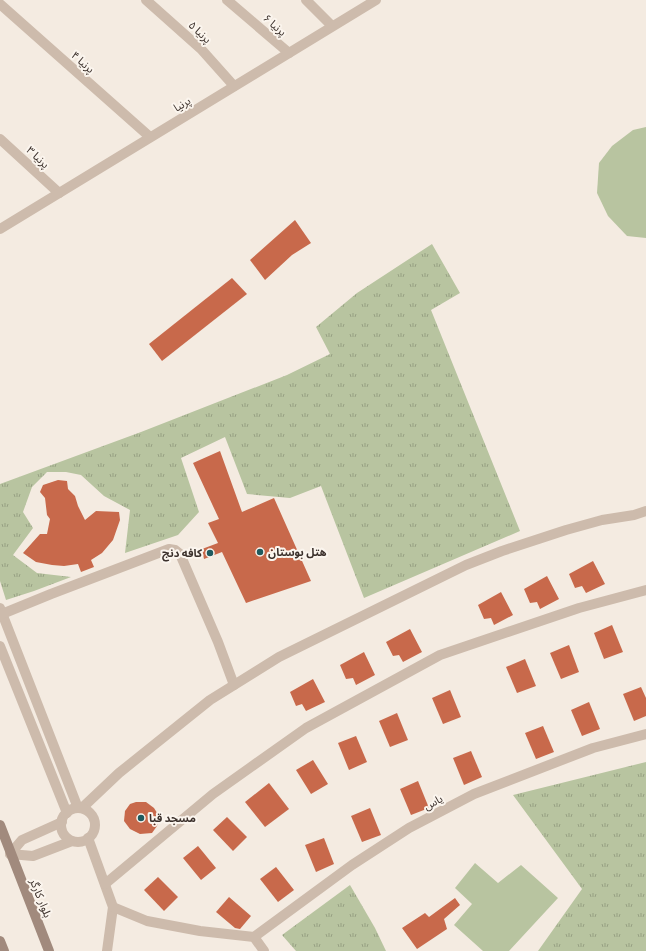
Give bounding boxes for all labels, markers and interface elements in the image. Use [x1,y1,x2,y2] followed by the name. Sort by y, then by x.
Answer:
[260,11,290,40] street label: پرنیا ۶
[185,18,214,47] street label: پرنیا ۵
[68,48,97,77] street label: پرنیا ۴
[171,93,194,115] street label: پرنیا
[23,143,52,172] street label: پرنیا ۳
[268,545,327,559] place label: هتل بوستان
[162,546,203,562] place label: کافه دنج
[255,547,265,557] marker: هتل بوستان
[205,548,215,558] marker: کافه دنج
[421,791,445,813] street label: یاس
[149,811,196,825] place label: مسجد قبا
[136,813,146,823] marker: مسجد قبا
[26,876,55,920] street label: بلوار کارگر

